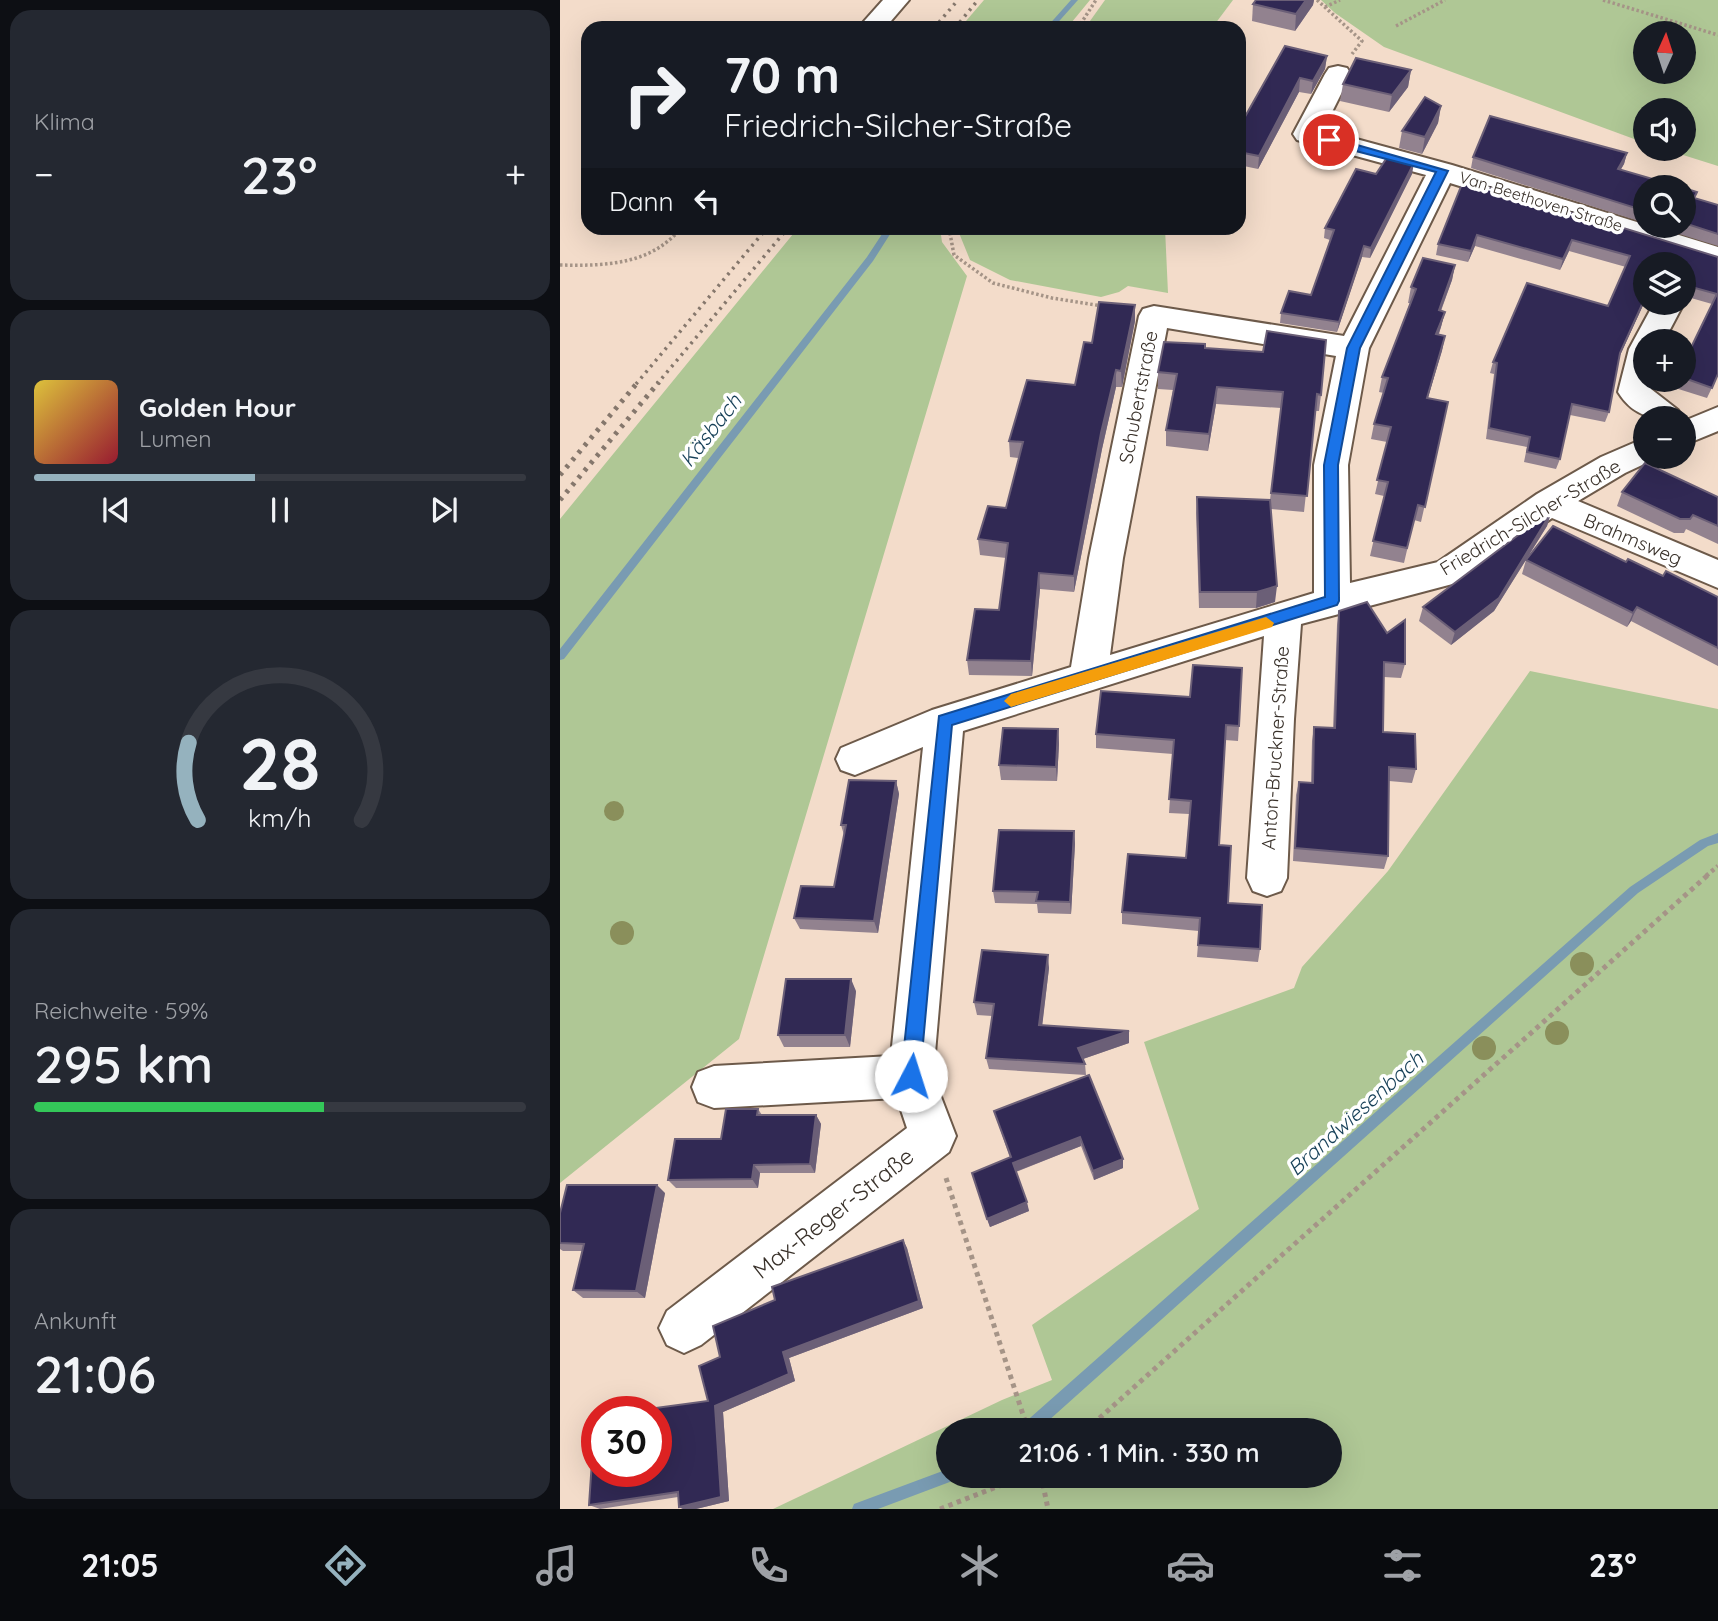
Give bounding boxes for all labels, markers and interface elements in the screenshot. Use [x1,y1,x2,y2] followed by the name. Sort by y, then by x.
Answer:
[1633,21,1696,84] north arrow
[1633,21,1696,469] map controls
[724,44,840,105] text: 70 m
[609,49,700,140] icon: right
[1633,98,1696,161] button: sound
[724,105,1072,145] text: Friedrich-Silcher-Straße
[34,107,95,136] text: Klima
[1299,110,1359,170] pin
[1310,121,1348,159] icon: arrive
[241,142,317,207] text: 23°
[34,150,54,198] text: −
[505,150,526,198] text: +
[1457,167,1625,235] street label: Van-Beethoven-Straße
[1633,175,1696,238] button: search
[688,182,726,220] icon: left
[609,185,674,218] text: Dann
[1633,252,1696,315] button: layers
[1113,329,1163,465] street label: Schubertstraße
[1633,329,1696,392] button: +
[674,388,747,472] water label: Käsbach
[139,391,296,424] text: Golden Hour
[1633,406,1696,469] button: −
[139,424,212,453] text: Lumen
[1435,454,1625,580] street label: Friedrich-Silcher-Straße
[97,491,135,529] icon: previous
[261,491,299,529] icon: pause
[425,491,463,529] icon: next
[1580,507,1686,571] street label: Brahmsweg
[1256,645,1294,851] street label: Anton-Bruckner-Straße
[239,718,321,809] text: 28
[248,802,312,833] text: km/h
[34,996,208,1025] text: Reichweite · 59%
[34,1031,213,1096] text: 295 km
[874,1039,948,1113] position arrow
[1282,1045,1429,1181] water label: Brandwiesenbach
[747,1141,919,1285] street label: Max-Reger-Straße
[34,1306,117,1335] text: Ankunft
[34,1341,156,1406] text: 21:06
[581,1396,672,1487] speed limit sign: 30
[1018,1436,1260,1469] text: 21:06 · 1 Min. · 330 m
[321,1541,370,1590] icon: directions
[532,1541,581,1590] icon: music
[744,1541,793,1590] icon: phone
[955,1541,1004,1590] icon: climate
[1166,1541,1215,1590] icon: car
[1378,1541,1427,1590] icon: filters
[81,1545,159,1585] text: 21:05
[1589,1545,1637,1585] text: 23°

